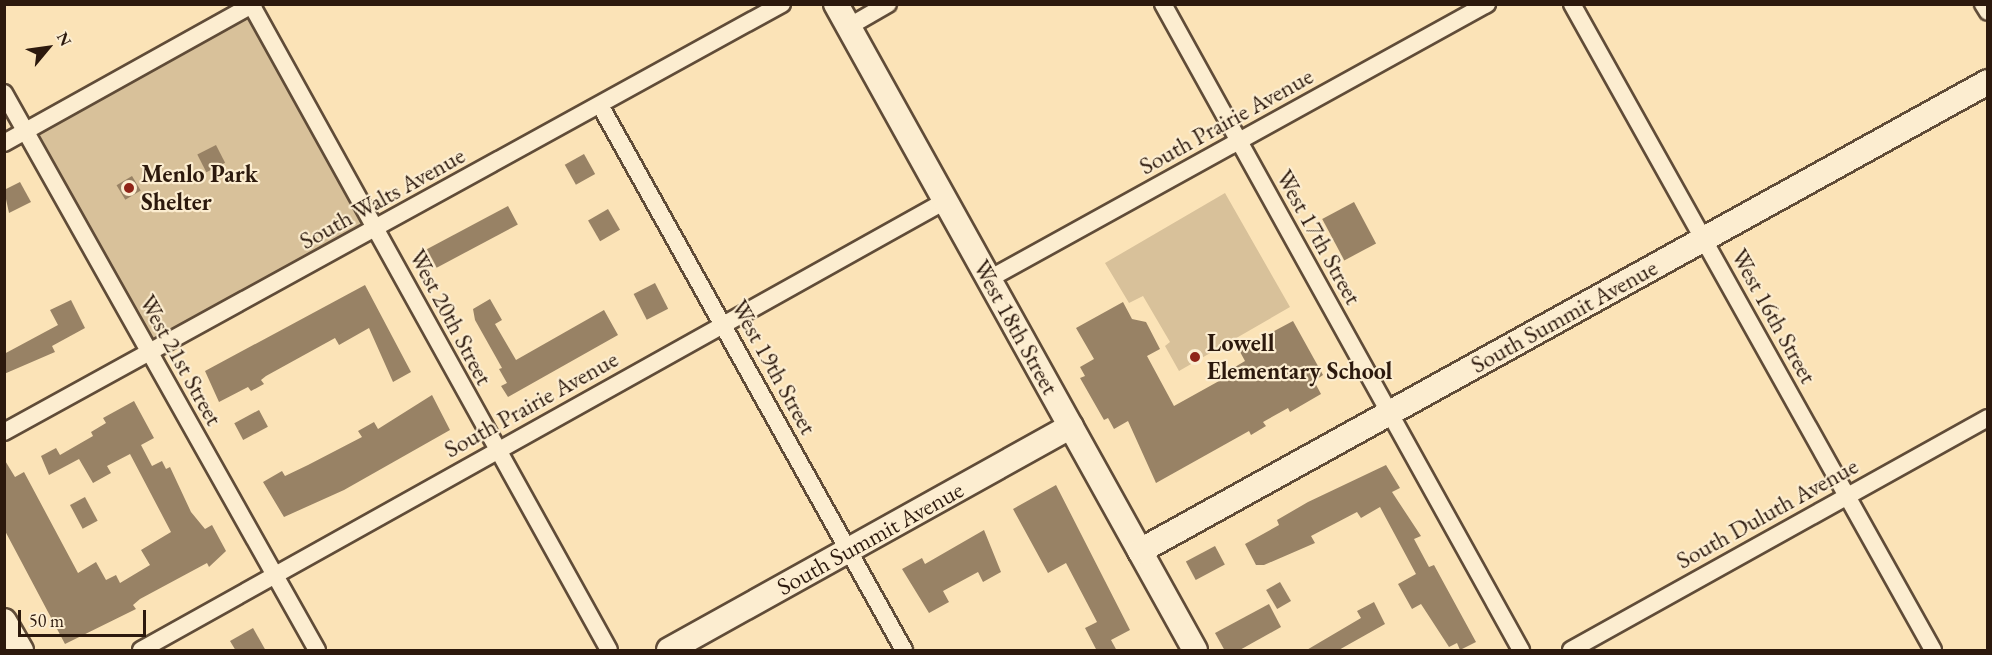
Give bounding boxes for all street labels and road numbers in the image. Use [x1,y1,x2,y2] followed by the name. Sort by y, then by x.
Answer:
[1134,61,1318,181] street label: South Prairie Avenue
[294,141,470,255] street label: South Walts Avenue
[1270,165,1368,309] street label: West 17th Street
[403,244,499,390] street label: West 20th Street
[1725,244,1823,388] street label: West 16th Street
[1466,253,1662,379] street label: South Summit Avenue
[967,255,1065,399] street label: West 18th Street
[133,290,229,430] street label: West 21st Street
[725,295,823,439] street label: West 19th Street
[439,344,623,464] street label: South Prairie Avenue
[1671,451,1863,575] street label: South Duluth Avenue
[772,475,968,601] street label: South Summit Avenue

